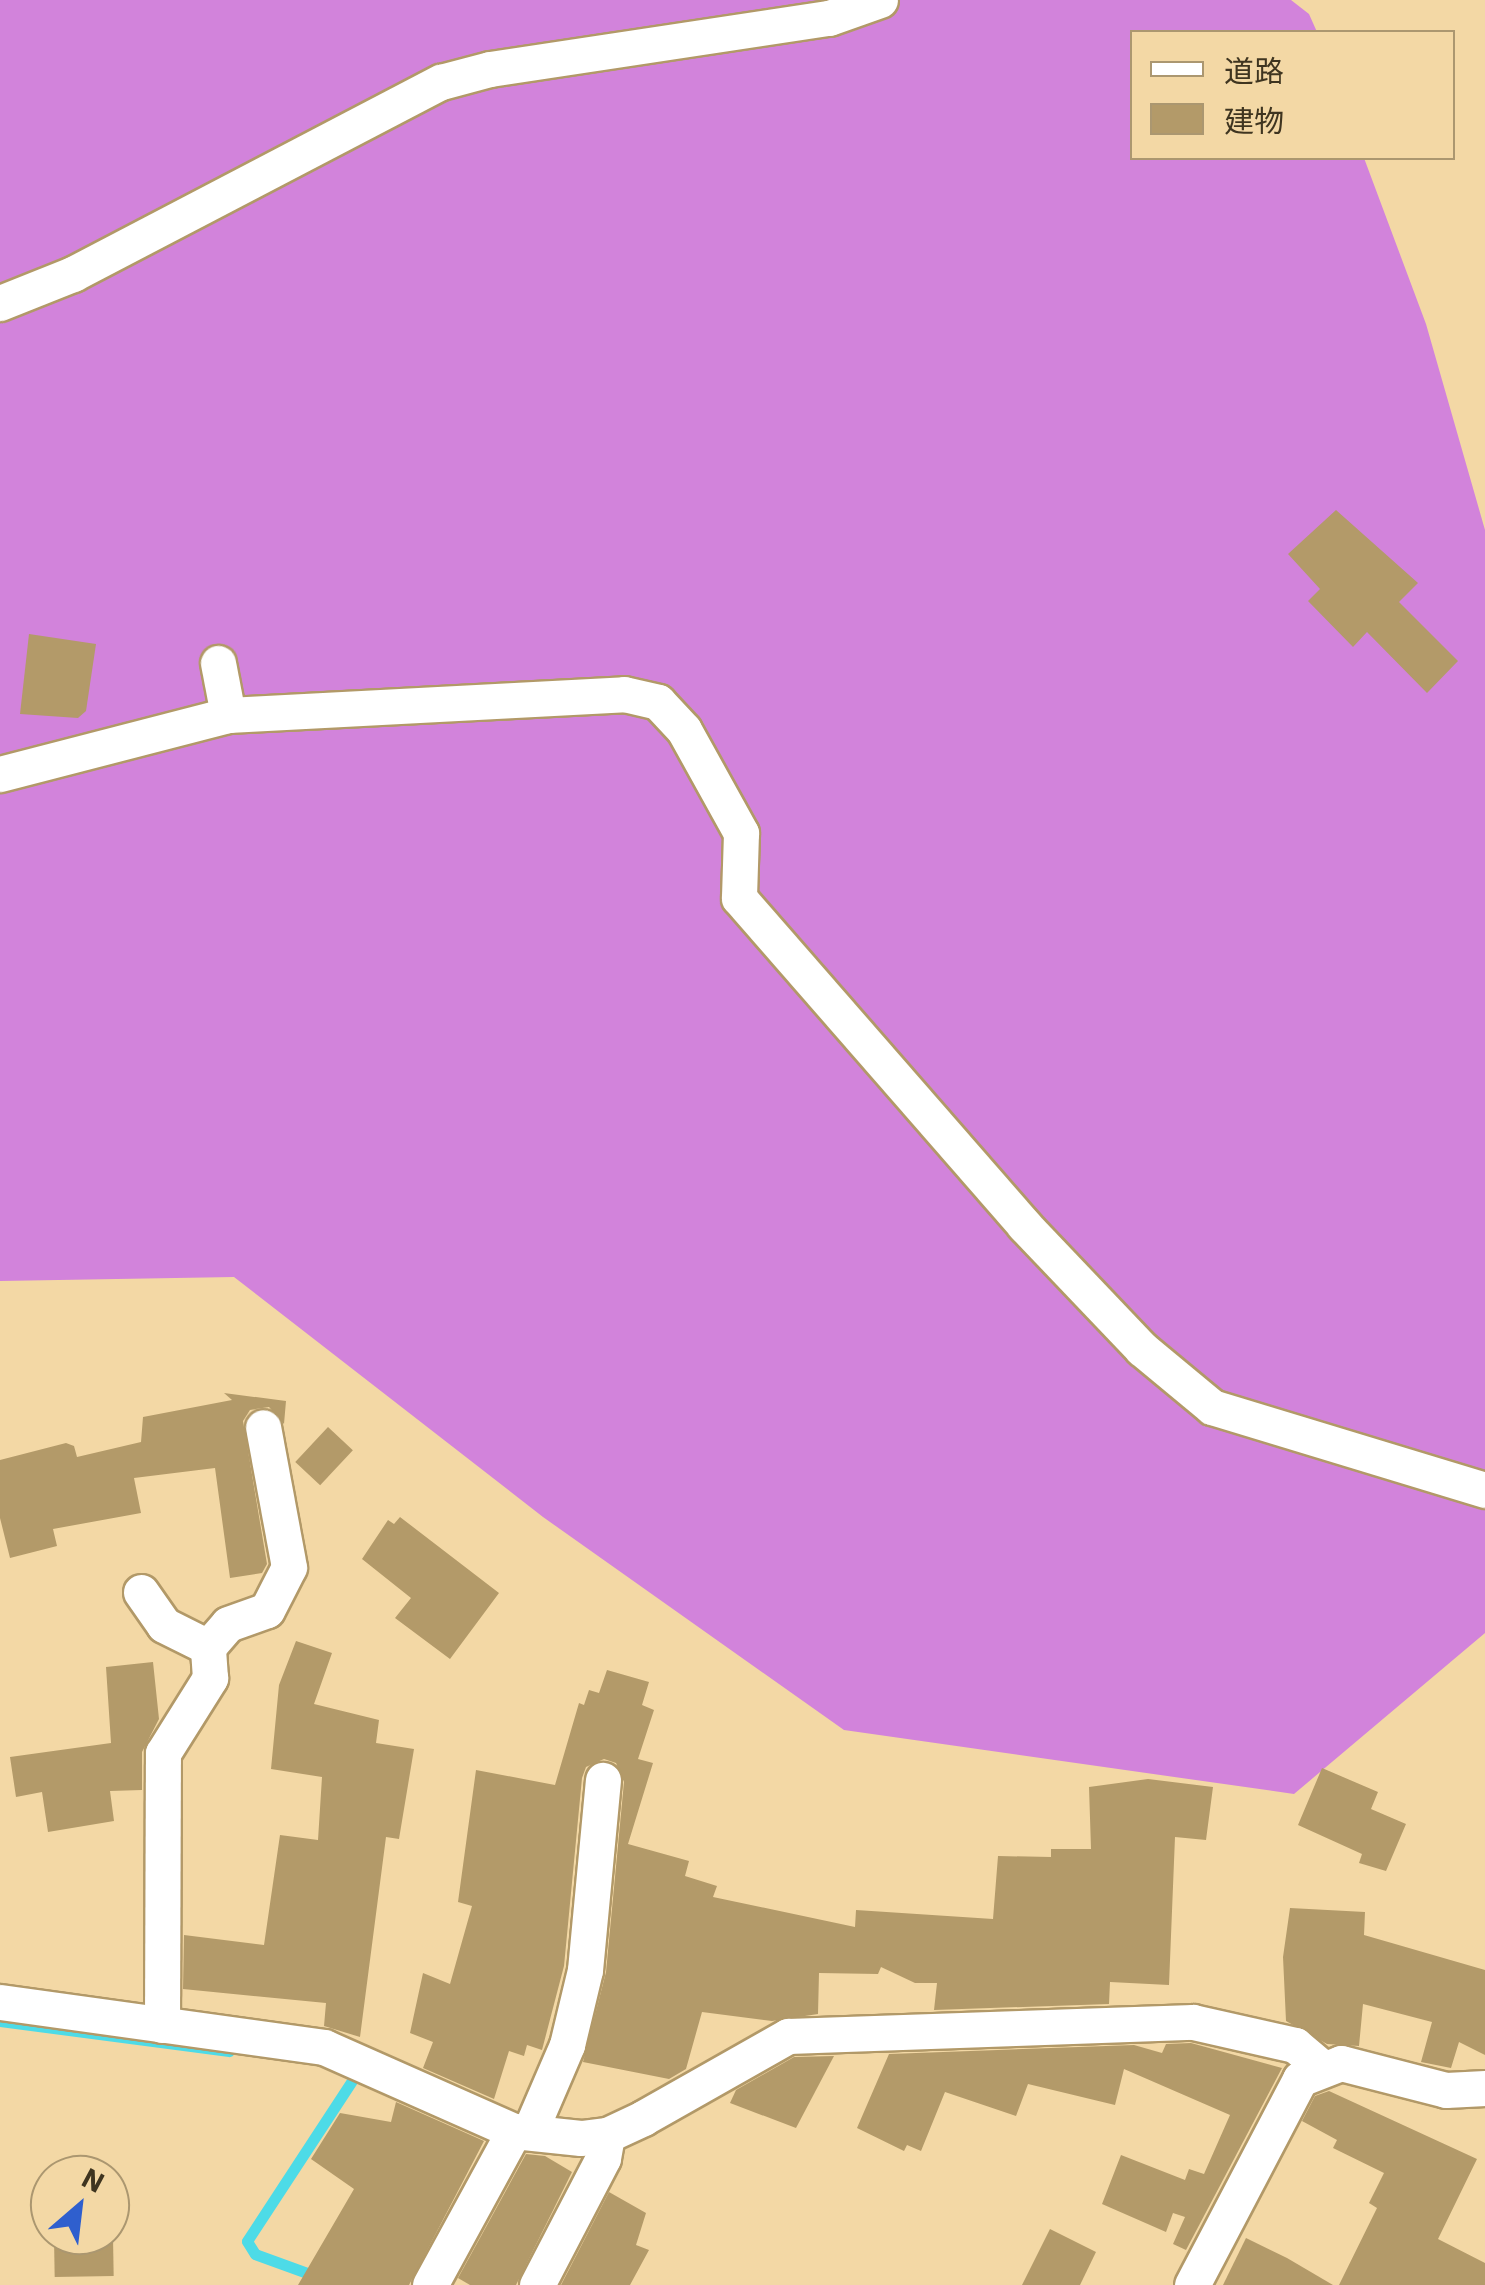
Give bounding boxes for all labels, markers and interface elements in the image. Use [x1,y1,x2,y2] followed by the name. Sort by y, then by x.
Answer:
[1130,30,1455,160] legend
[1224,51,1284,90] text: 道路
[1224,101,1284,140] text: 建物
[30,2155,130,2255] north arrow
[76,2159,111,2201] text: N

